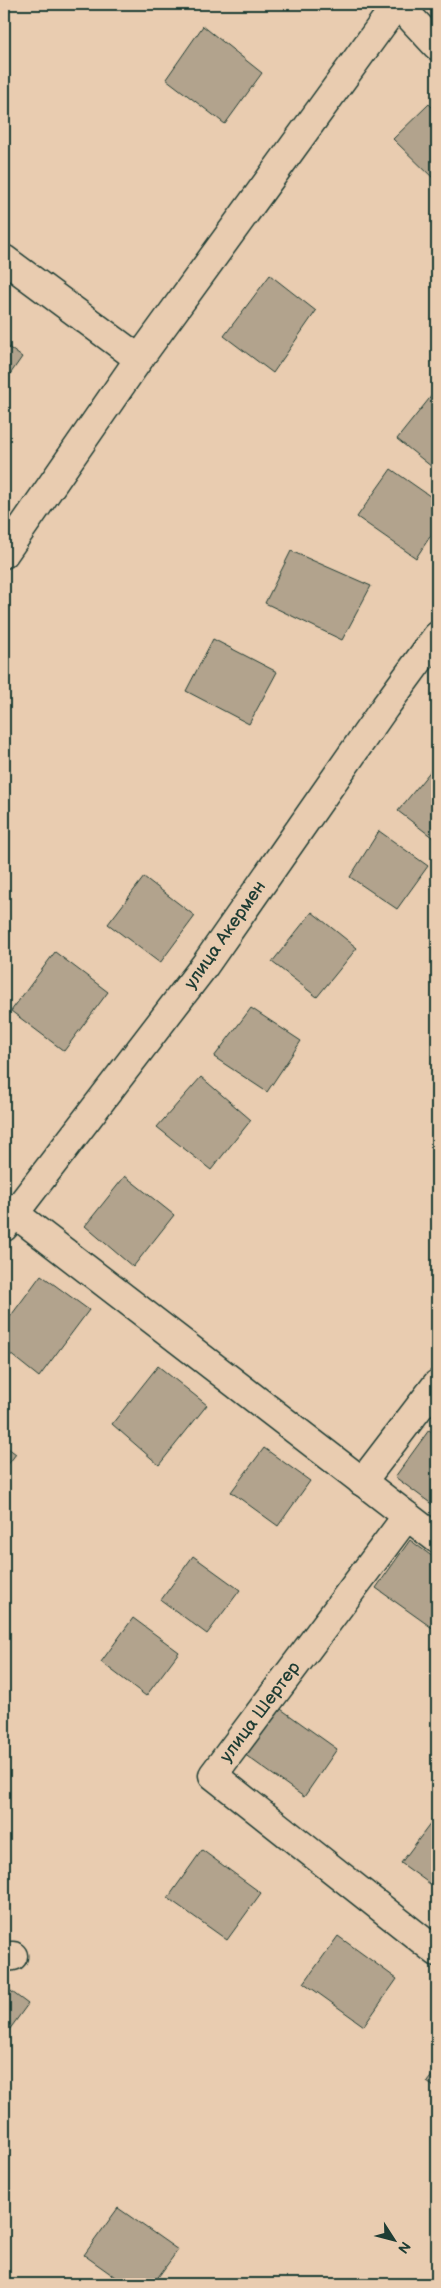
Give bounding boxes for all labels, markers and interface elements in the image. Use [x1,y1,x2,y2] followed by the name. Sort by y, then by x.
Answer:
[180,877,270,993] street label: улица Акермен
[215,1658,305,1766] street label: улица Шертер
[368,2216,418,2266] north arrow
[394,2238,414,2257] text: N

